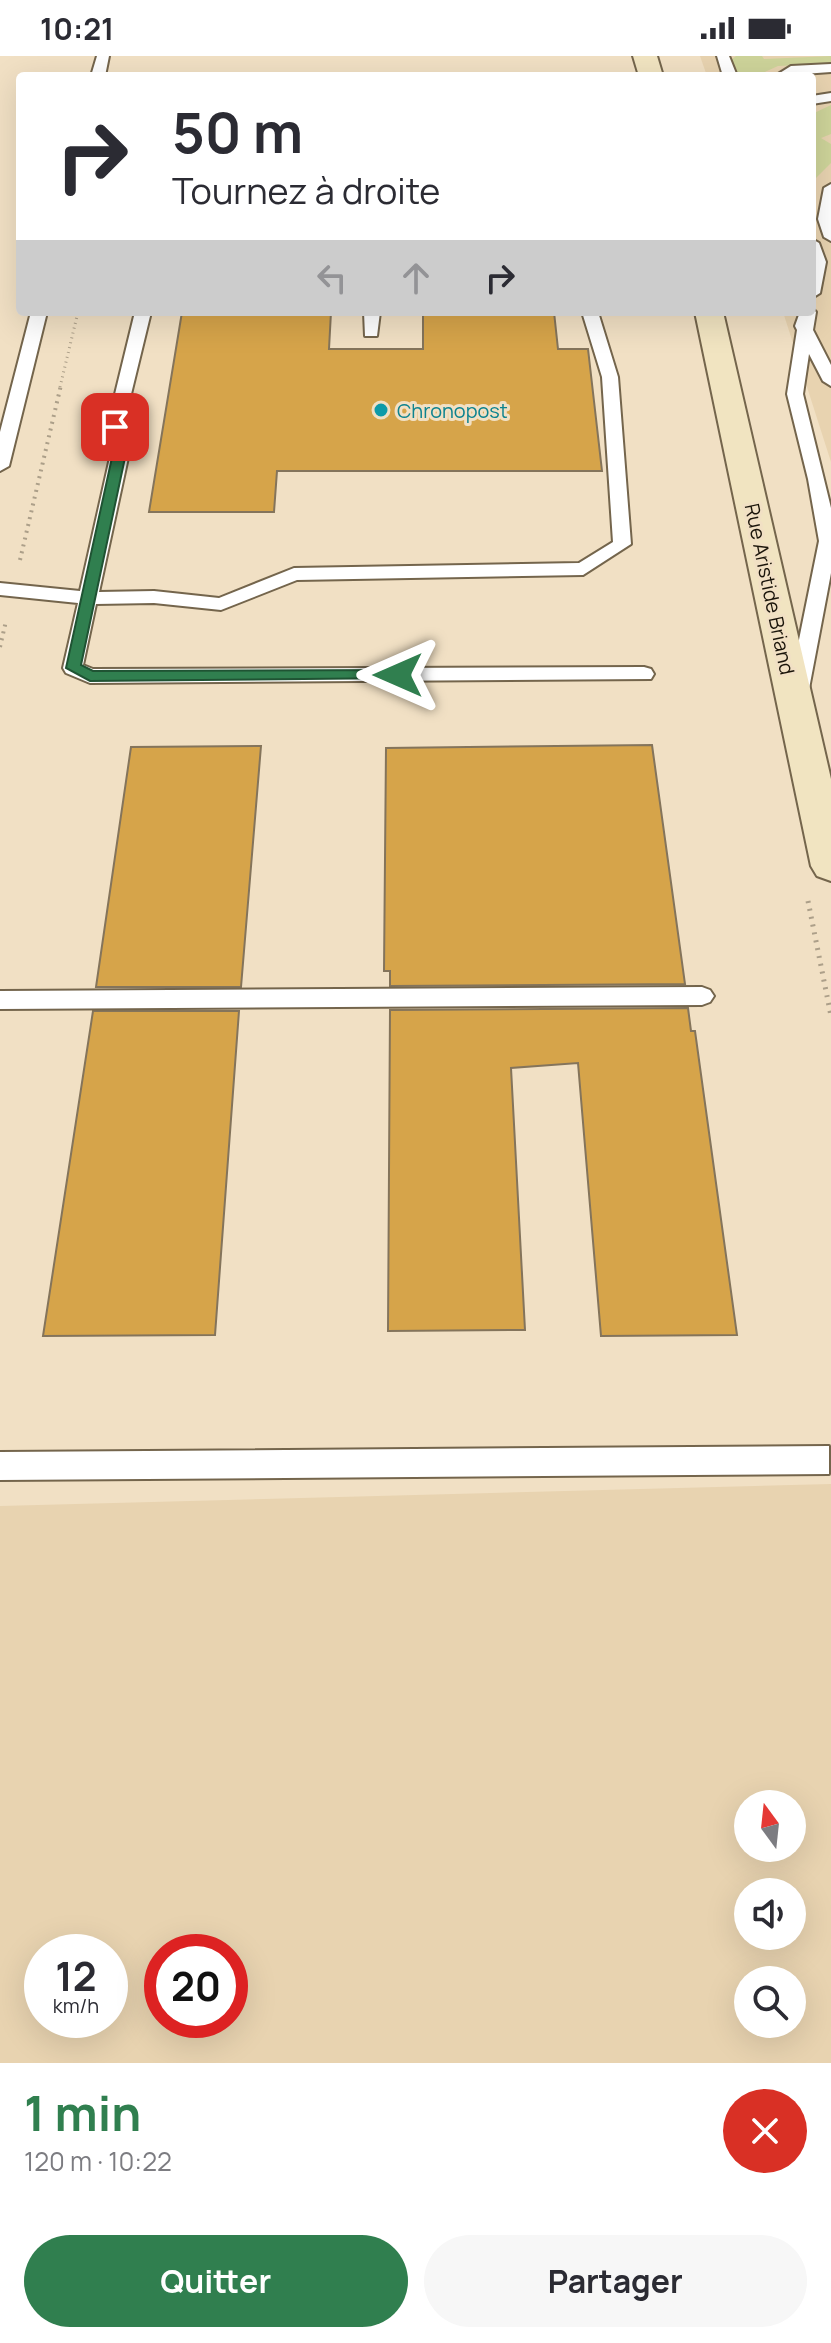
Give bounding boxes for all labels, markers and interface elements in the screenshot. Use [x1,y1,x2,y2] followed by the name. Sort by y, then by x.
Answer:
[40,8,114,49] text: 10:21
[172,93,303,170] text: 50 m
[40,104,144,208] icon: right
[172,166,440,215] text: Tournez à droite
[310,256,354,300] icon: left
[394,256,438,300] icon: ahead
[478,256,522,300] icon: right
[81,393,149,461] pin
[397,397,508,424] place label: Chronopost
[372,401,390,419] marker: Chronopost
[93,405,137,449] icon: arrive
[739,501,801,677] street label: Rue Aristide Briand
[356,633,440,717] position arrow
[734,1790,806,1862] north arrow
[734,1790,806,2038] map controls
[734,1878,806,1950] button: sound
[144,1934,248,2038] speed limit sign: 20
[55,1948,97,2003] text: 12
[734,1966,806,2038] button: search
[53,1992,99,2019] text: km/h
[24,2080,141,2145] text: 1 min
[723,2089,807,2173] button: close
[24,2143,172,2179] text: 120 m · 10:22
[24,2235,408,2327] button: Quitter
[424,2235,807,2327] button: Partager

